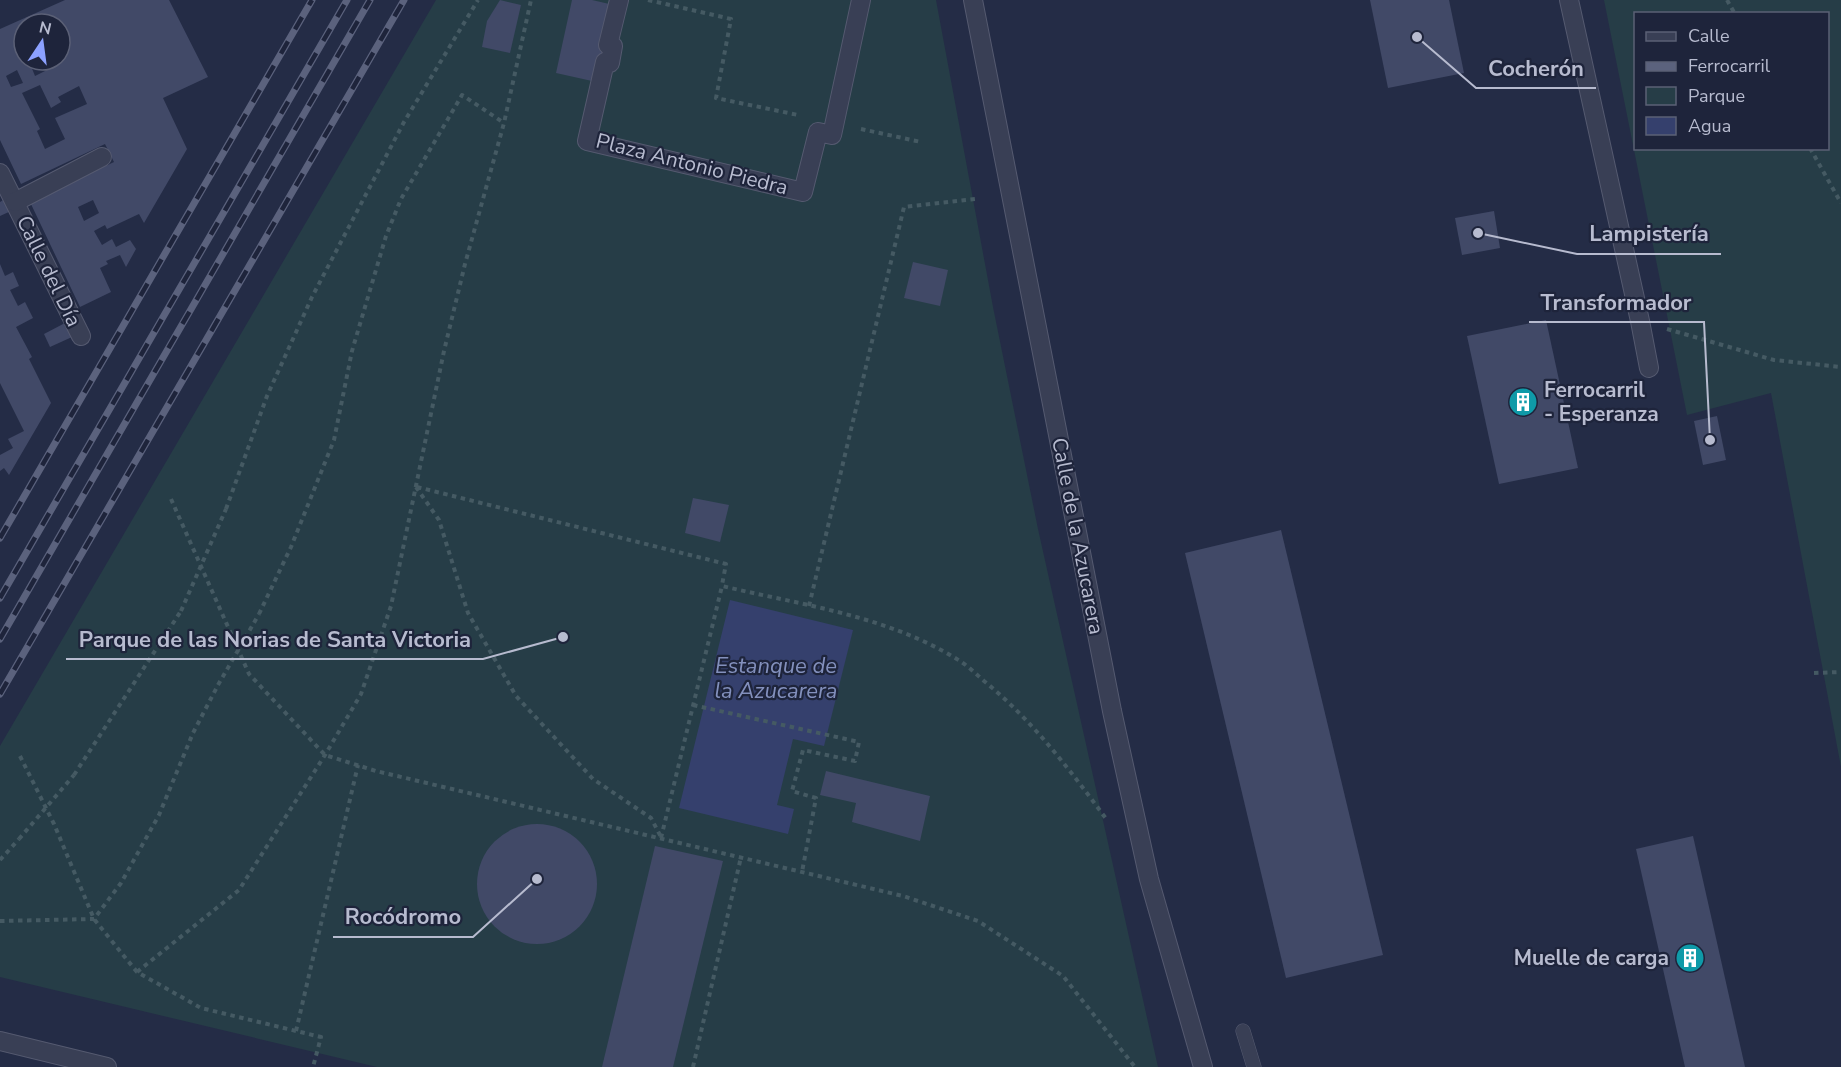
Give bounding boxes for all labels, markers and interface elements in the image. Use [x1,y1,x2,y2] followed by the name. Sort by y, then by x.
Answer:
[12,12,72,72] north arrow
[1634,12,1829,150] legend
[37,16,53,40] text: N
[1688,24,1730,48] text: Calle
[1476,48,1596,88] callout: Cocherón
[1488,54,1584,84] text: Cocherón
[1688,54,1771,78] text: Ferrocarril
[1688,84,1745,108] text: Parque
[1688,114,1731,138] text: Agua
[593,127,791,201] street label: Plaza Antonio Piedra
[10,211,88,331] street label: Calle del Día
[1577,214,1721,254] callout: Lampistería
[1589,219,1709,249] text: Lampistería
[1529,282,1704,322] callout: Transformador
[1541,288,1692,318] text: Transformador
[1544,376,1659,428] place label: Ferrocarril - Esperanza
[1507,386,1539,418] building icon: Ferrocarril - Esperanza
[1045,435,1111,637] street label: Calle de la Azucarera
[66,619,483,659] callout: Parque de las Norias de Santa Victoria
[79,625,471,655] text: Parque de las Norias de Santa Victoria
[714,651,838,706] water label: Estanque de la Azucarera
[333,897,473,937] callout: Rocódromo
[345,902,461,932] text: Rocódromo
[1674,942,1706,974] building icon: Muelle de carga
[1514,944,1669,972] place label: Muelle de carga

